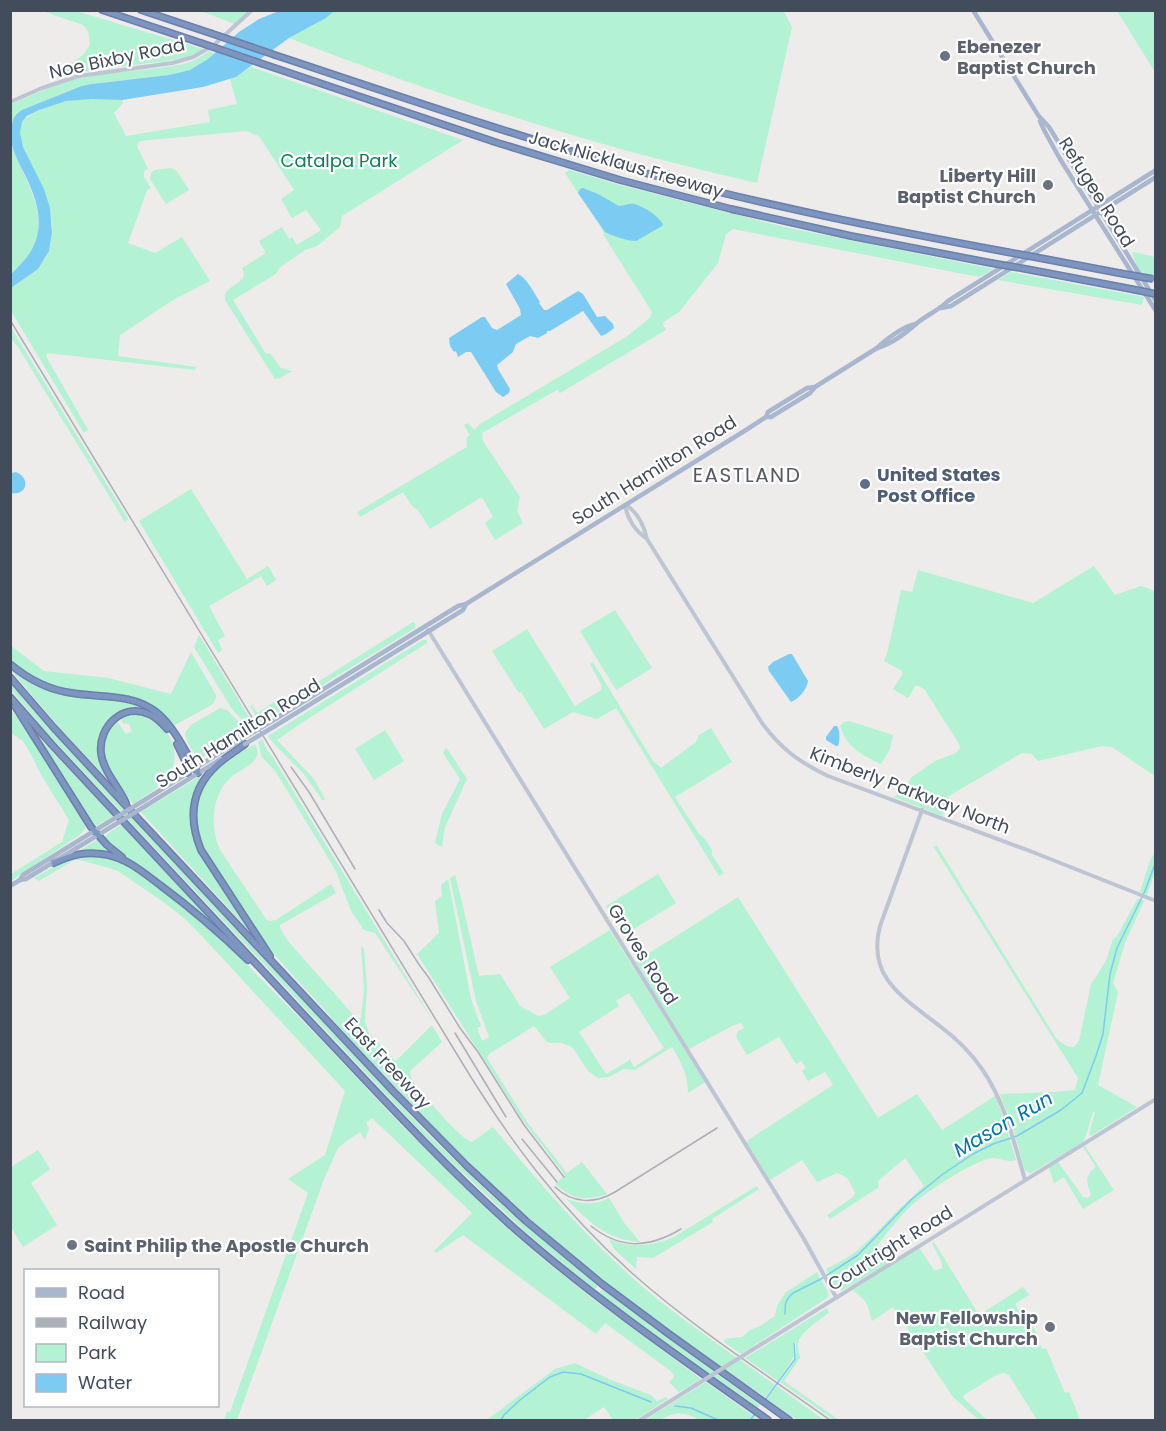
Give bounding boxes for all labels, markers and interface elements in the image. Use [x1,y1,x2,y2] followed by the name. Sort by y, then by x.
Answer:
[47,31,187,85] street label: Noe Bixby Road
[957,34,1096,80] place label: Ebenezer Baptist Church
[938,49,952,63] marker: Ebenezer Baptist Church
[526,124,726,204] street label: Jack Nicklaus Freeway
[1053,132,1141,252] street label: Refugee Road
[281,148,398,173] park label: Catalpa Park
[897,163,1036,209] place label: Liberty Hill Baptist Church
[1041,178,1055,192] marker: Liberty Hill Baptist Church
[567,409,741,531] street label: South Hamilton Road
[693,461,801,489] district label: EASTLAND
[877,462,1001,508] place label: United States Post Office
[858,477,872,491] marker: United States Post Office
[151,672,325,794] street label: South Hamilton Road
[806,740,1014,840] street label: Kimberly Parkway North
[602,899,684,1009] street label: Groves Road
[339,1012,437,1114] street label: East Freeway
[948,1084,1058,1164] water label: Mason Run
[823,1199,957,1297] street label: Courtright Road
[84,1233,369,1258] place label: Saint Philip the Apostle Church
[65,1238,79,1252] marker: Saint Philip the Apostle Church
[24,1269,219,1407] legend
[78,1280,125,1305] text: Road
[896,1305,1038,1351] place label: New Fellowship Baptist Church
[78,1310,147,1335] text: Railway
[1043,1320,1057,1334] marker: New Fellowship Baptist Church
[78,1340,117,1365] text: Park
[78,1370,132,1395] text: Water

